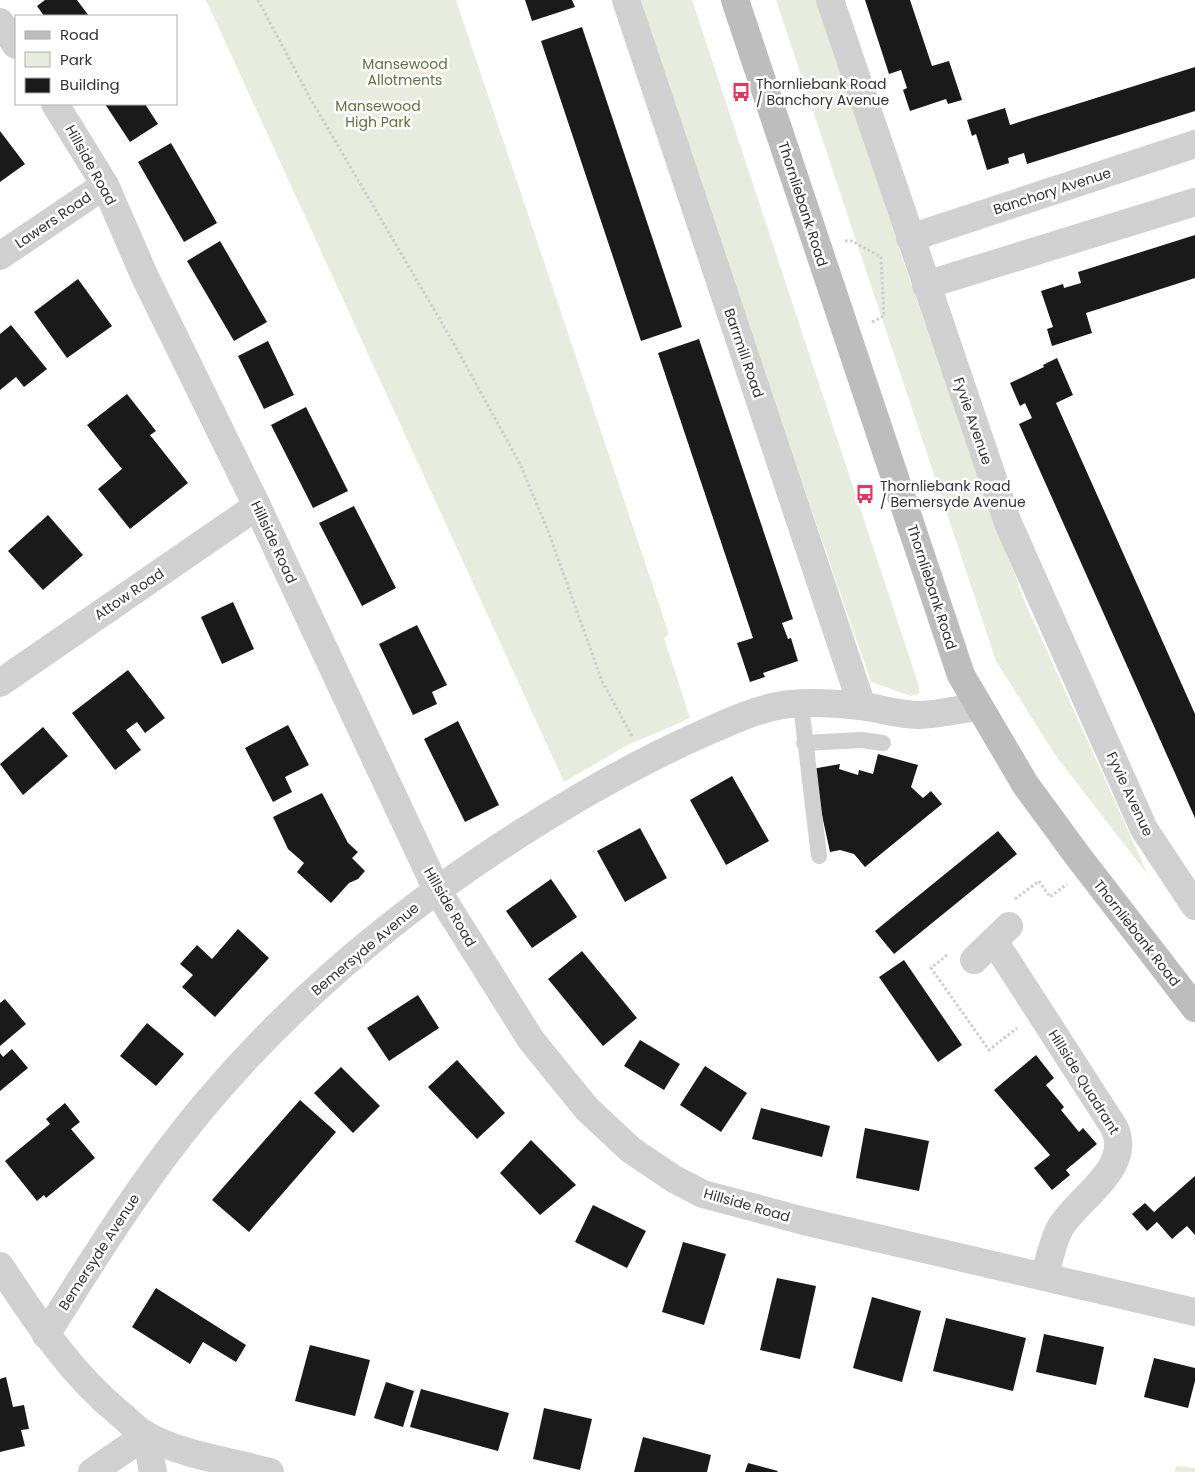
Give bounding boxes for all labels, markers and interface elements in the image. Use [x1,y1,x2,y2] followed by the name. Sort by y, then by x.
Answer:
[15,15,178,105] legend
[60,24,99,45] text: Road
[60,49,92,70] text: Park
[362,54,448,90] park label: Mansewood Allotments
[60,74,120,95] text: Building
[756,74,890,110] place label: Thornliebank Road / Banchory Avenue
[730,81,752,103] bus stop icon: Thornliebank Road / Banchory Avenue
[335,96,421,132] park label: Mansewood High Park
[61,121,121,209] street label: Hillside Road
[773,139,833,269] street label: Thornliebank Road
[990,162,1114,219] street label: Banchory Avenue
[11,187,95,253] street label: Lawers Road
[719,306,769,400] street label: Barrmill Road
[949,375,997,468] street label: Fyvie Avenue
[880,476,1026,512] place label: Thornliebank Road / Bemersyde Avenue
[854,483,876,505] bus stop icon: Thornliebank Road / Bemersyde Avenue
[246,497,302,587] street label: Hillside Road
[902,522,962,652] street label: Thornliebank Road
[90,563,168,625] street label: Attow Road
[1102,748,1158,840] street label: Fyvie Avenue
[419,863,481,951] street label: Hillside Road
[1089,875,1185,991] street label: Thornliebank Road
[307,898,423,1000] street label: Bemersyde Avenue
[1044,1026,1124,1138] street label: Hillside Quadrant
[701,1183,793,1227] street label: Hillside Road
[54,1190,144,1314] street label: Bemersyde Avenue

